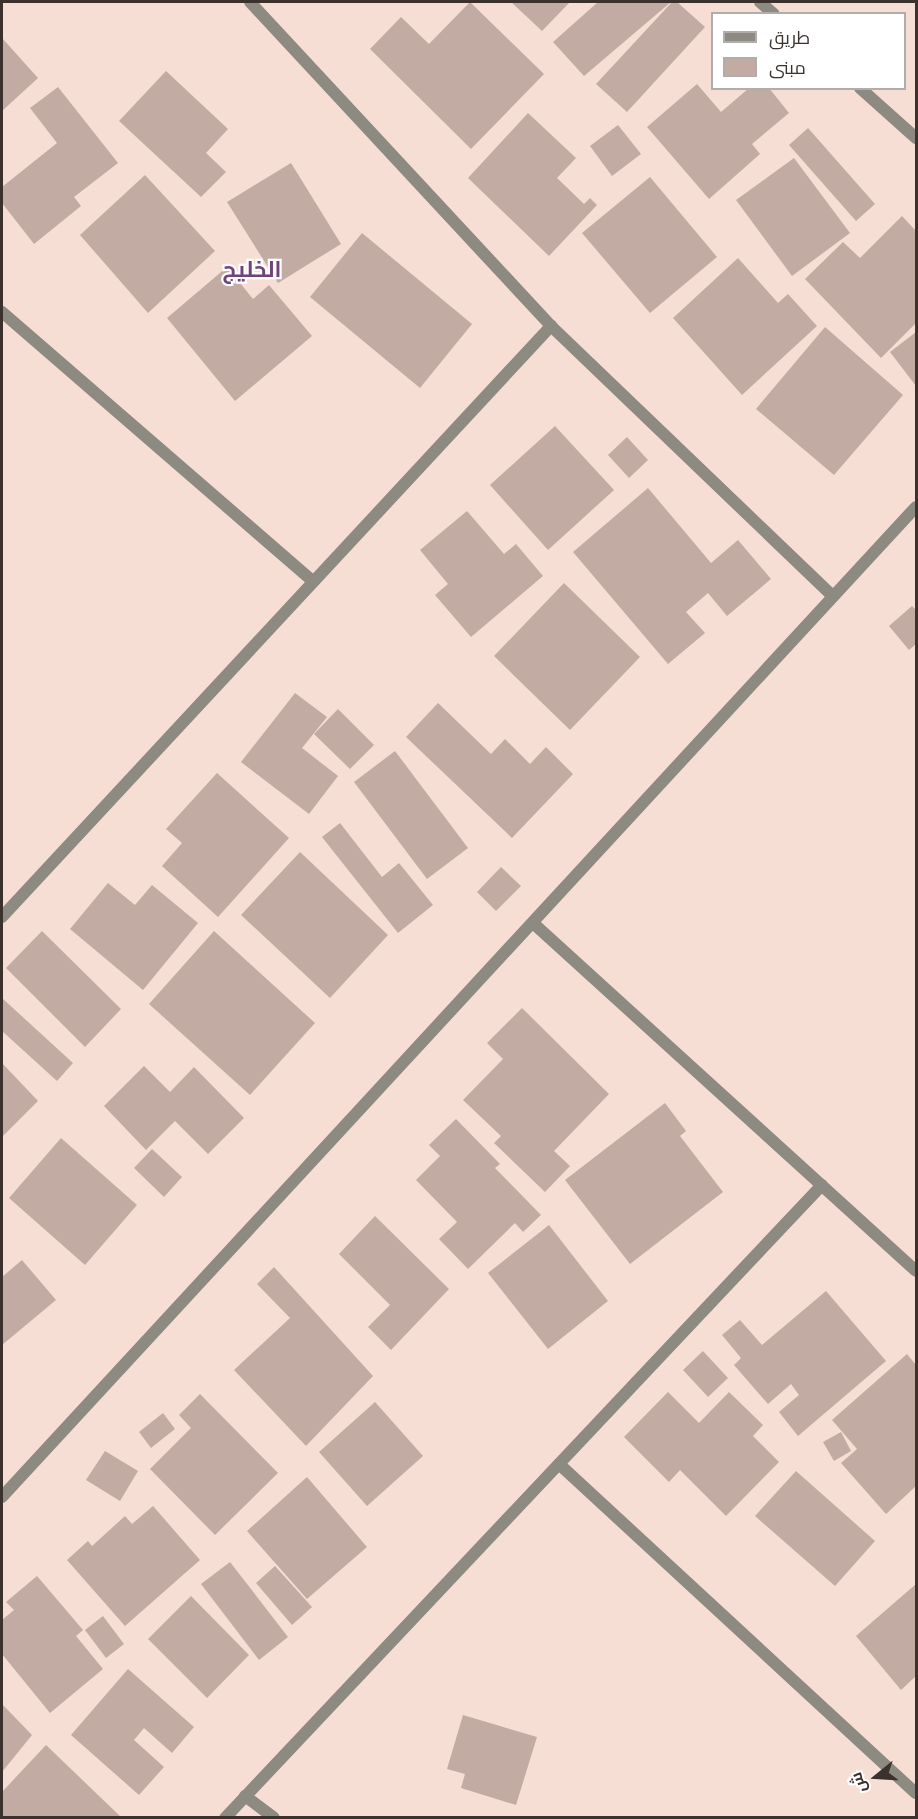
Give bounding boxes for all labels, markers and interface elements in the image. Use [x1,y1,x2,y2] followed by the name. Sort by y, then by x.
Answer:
[711,12,906,90] legend
[769,27,810,48] text: طريق
[769,57,806,78] text: مبنى
[223,257,281,283] district label: الخليج
[846,1747,906,1807] north arrow
[846,1770,871,1795] text: ش

